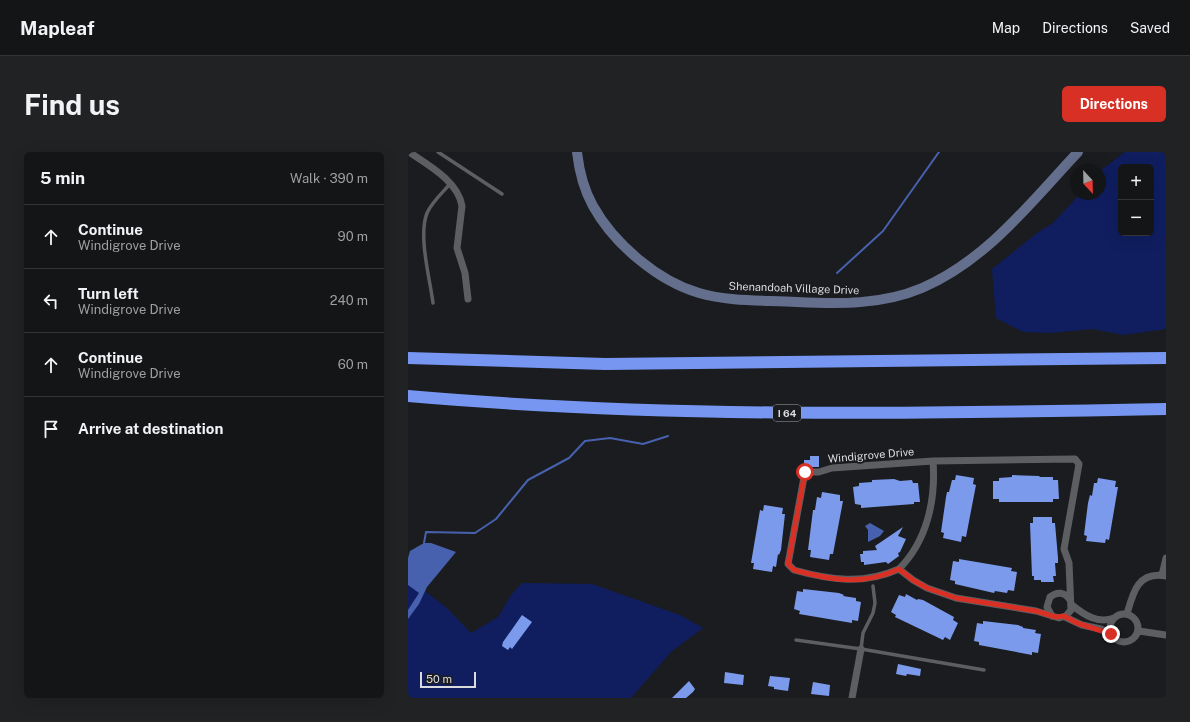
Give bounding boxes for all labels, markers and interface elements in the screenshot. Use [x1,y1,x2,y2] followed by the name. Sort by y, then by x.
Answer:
[20,17,94,39] text: Mapleaf
[992,20,1020,36] text: Map
[1042,20,1108,36] text: Directions
[1130,20,1170,36] text: Saved
[1062,86,1166,122] button: Directions
[24,88,120,121] text: Find us
[1070,164,1106,200] north arrow
[1118,164,1154,236] map controls
[1118,164,1154,200] button: +
[40,168,85,188] text: 5 min
[290,171,368,186] text: Walk · 390 m
[1118,200,1154,236] button: −
[78,221,143,238] text: Continue
[40,226,62,248] icon: ahead
[338,229,368,244] text: 90 m
[78,238,181,253] text: Windigrove Drive
[728,280,860,296] street label: Shenandoah Village Drive
[78,285,139,302] text: Turn left
[40,290,62,312] icon: left
[330,293,368,308] text: 240 m
[78,302,181,317] text: Windigrove Drive
[78,349,143,366] text: Continue
[40,354,62,376] icon: ahead
[338,357,368,372] text: 60 m
[78,366,181,381] text: Windigrove Drive
[773,405,801,421] road number: I 64
[40,418,62,440] icon: arrive
[78,420,223,437] text: Arrive at destination
[827,445,915,465] street label: Windigrove Drive
[796,463,814,481] route start
[1102,625,1120,643] route end
[420,670,476,689] scale bar
[426,673,452,685] text: 50 m

